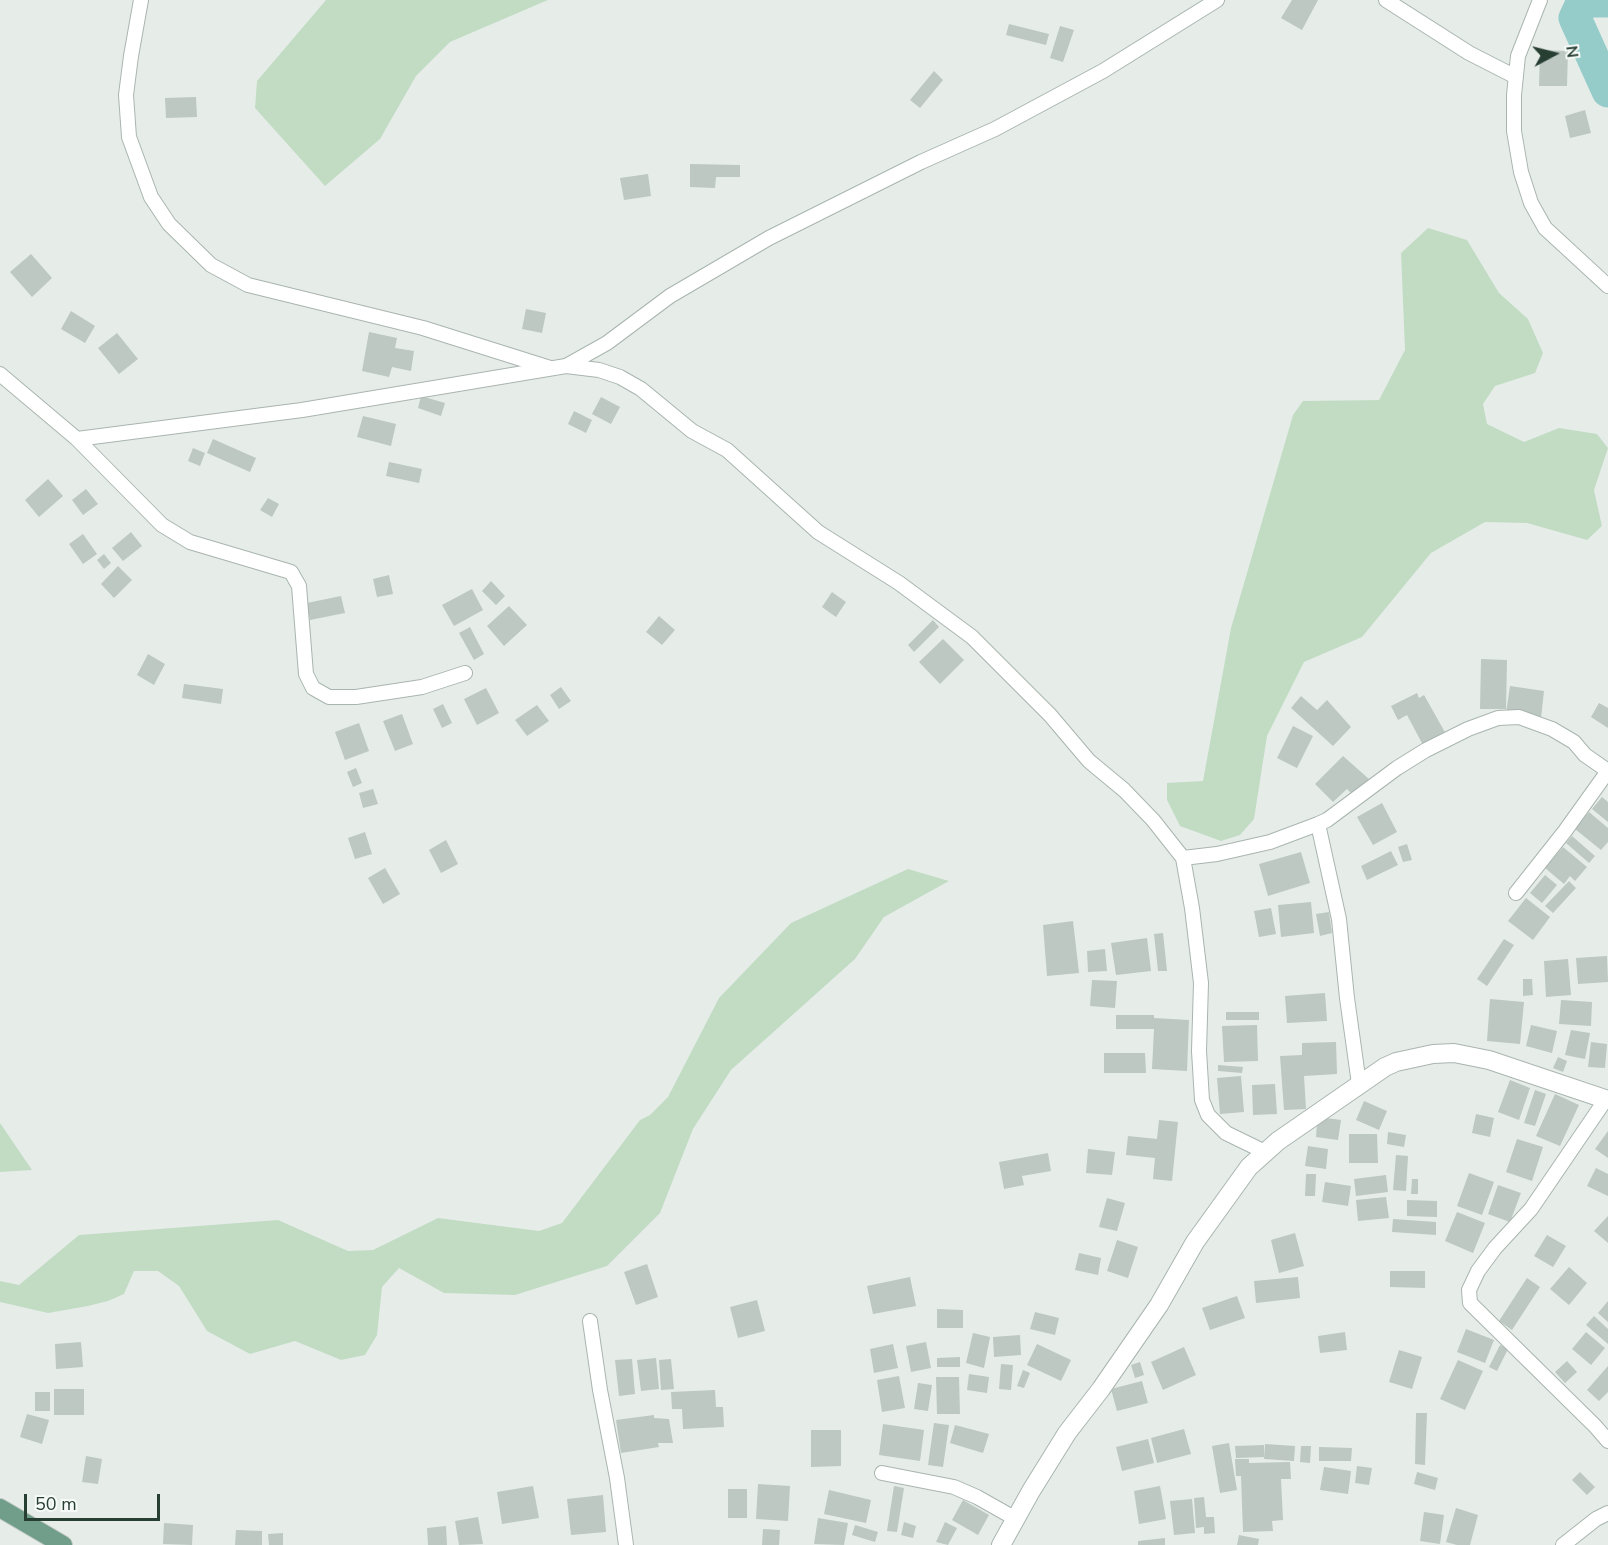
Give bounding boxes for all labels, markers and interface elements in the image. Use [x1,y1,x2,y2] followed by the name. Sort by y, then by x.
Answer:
[1524,24,1584,84] north arrow
[1560,45,1584,59] text: N
[27,1482,164,1520] scale bar
[35,1492,77,1516] text: 50 m

